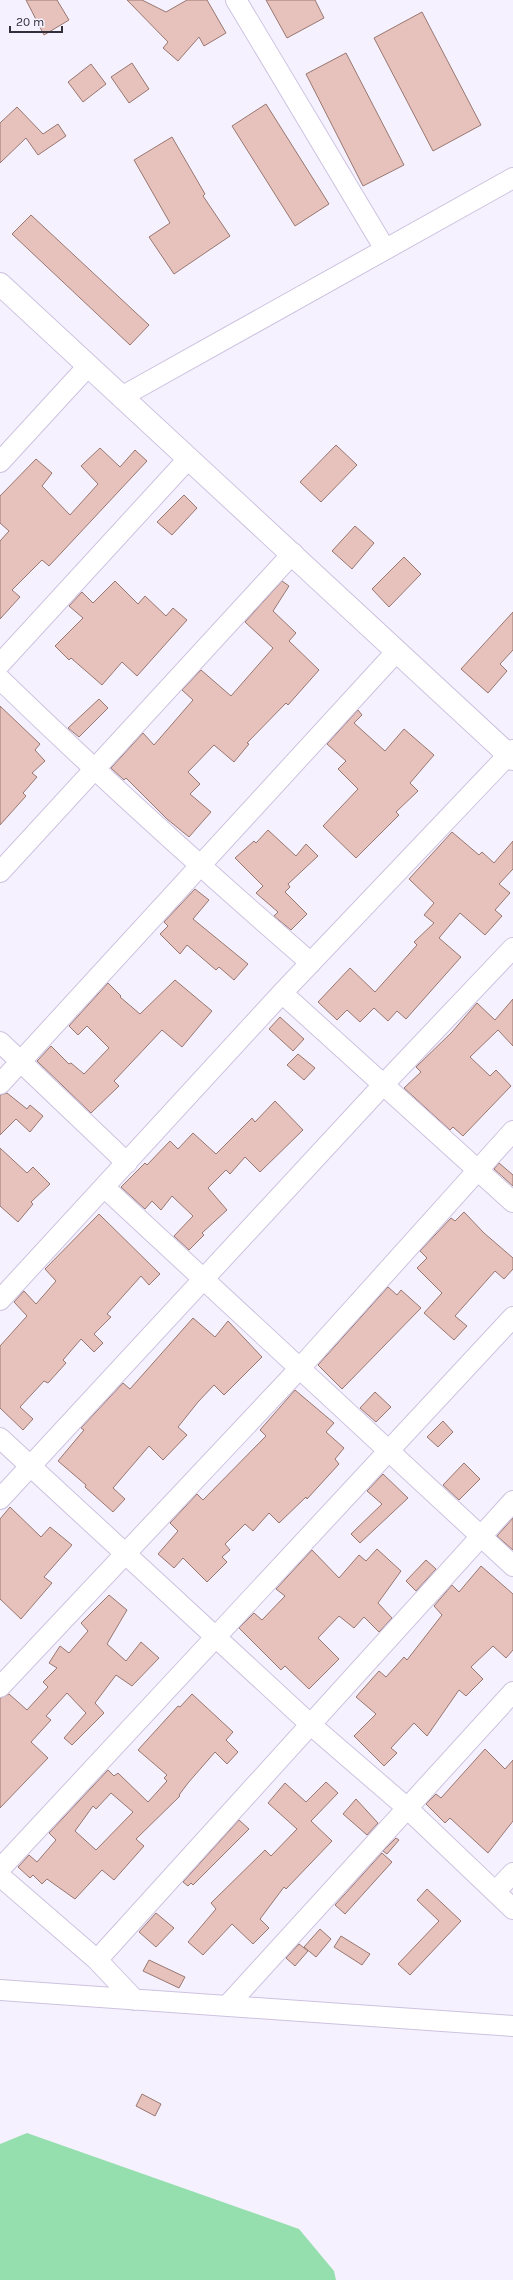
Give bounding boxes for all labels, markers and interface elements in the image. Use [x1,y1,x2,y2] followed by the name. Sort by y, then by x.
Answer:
[10,8,62,34] scale bar
[16,15,44,29] text: 20 m

